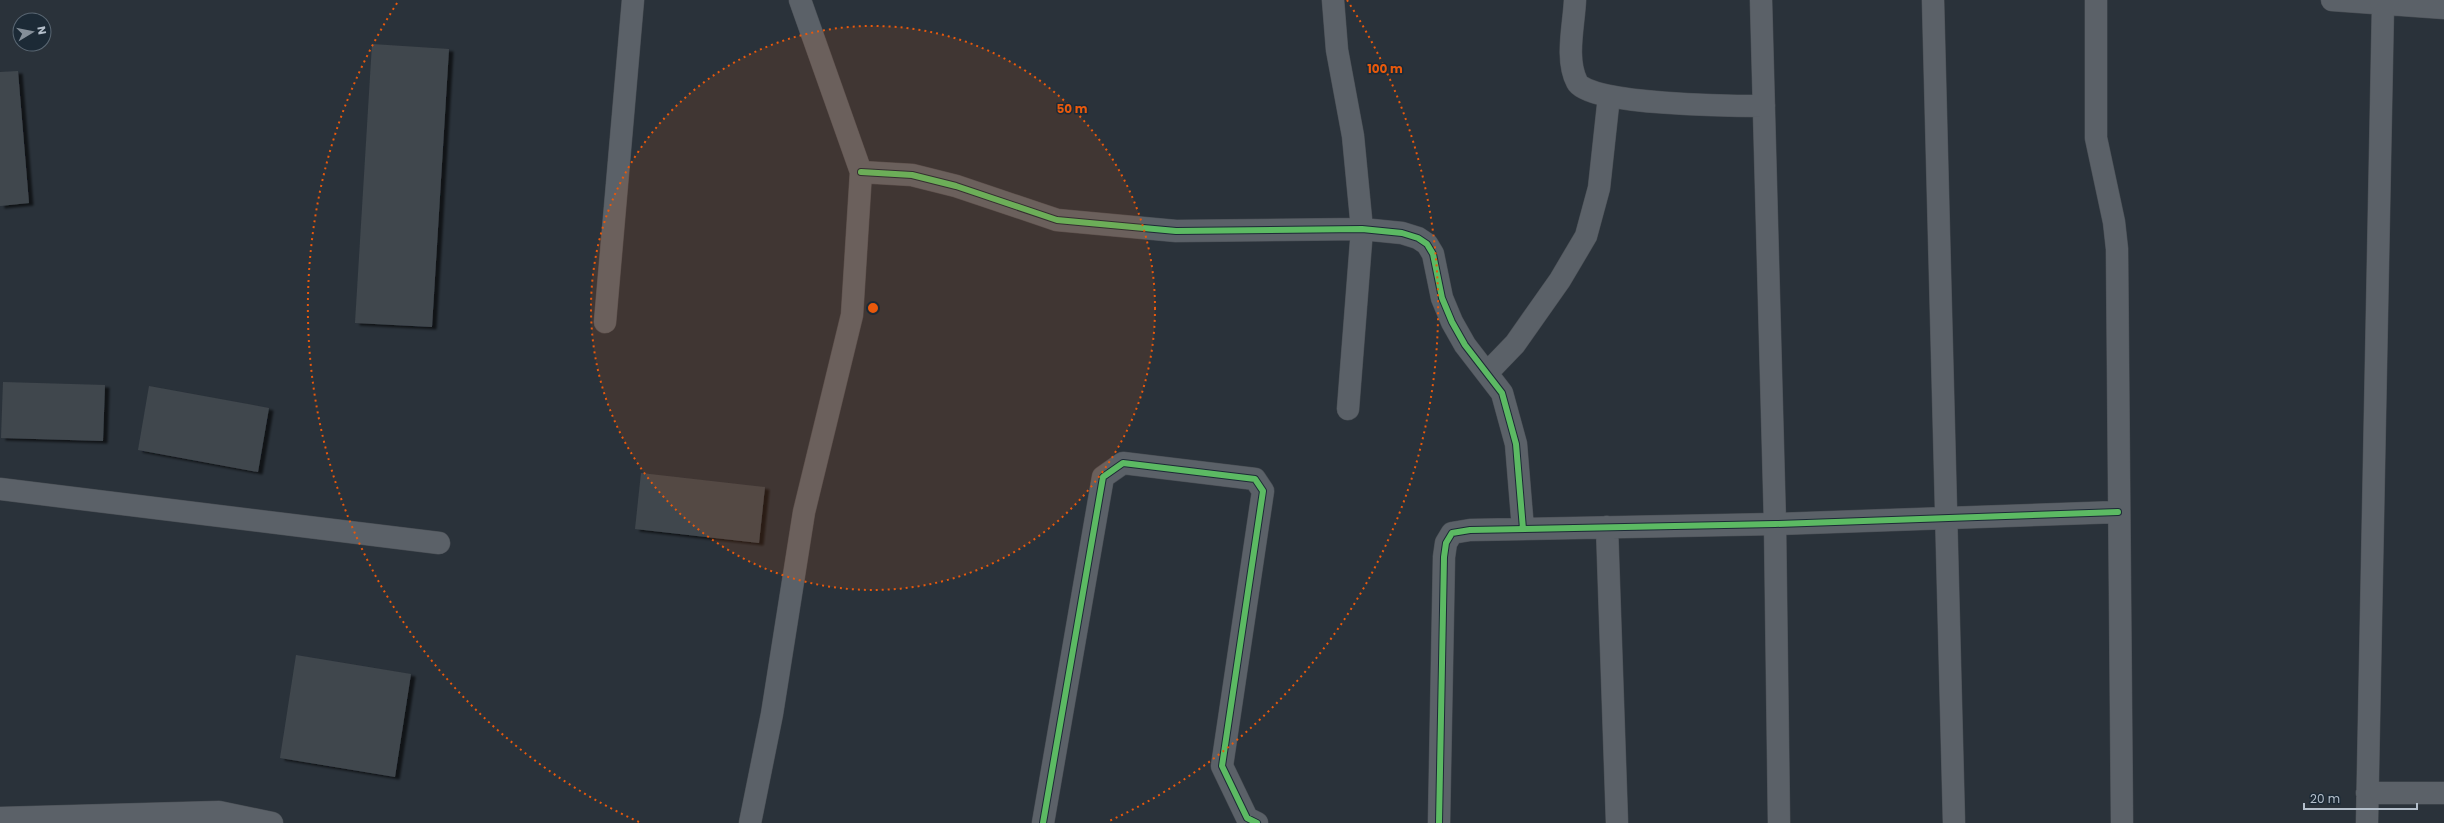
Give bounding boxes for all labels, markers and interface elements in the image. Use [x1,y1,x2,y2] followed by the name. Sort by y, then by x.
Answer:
[12,12,52,52] north arrow
[33,25,50,36] text: N
[1367,60,1403,77] text: 100 m
[1057,100,1088,117] text: 50 m
[866,301,880,315] centre of rings
[2304,785,2417,811] scale bar
[2310,790,2340,807] text: 20 m

